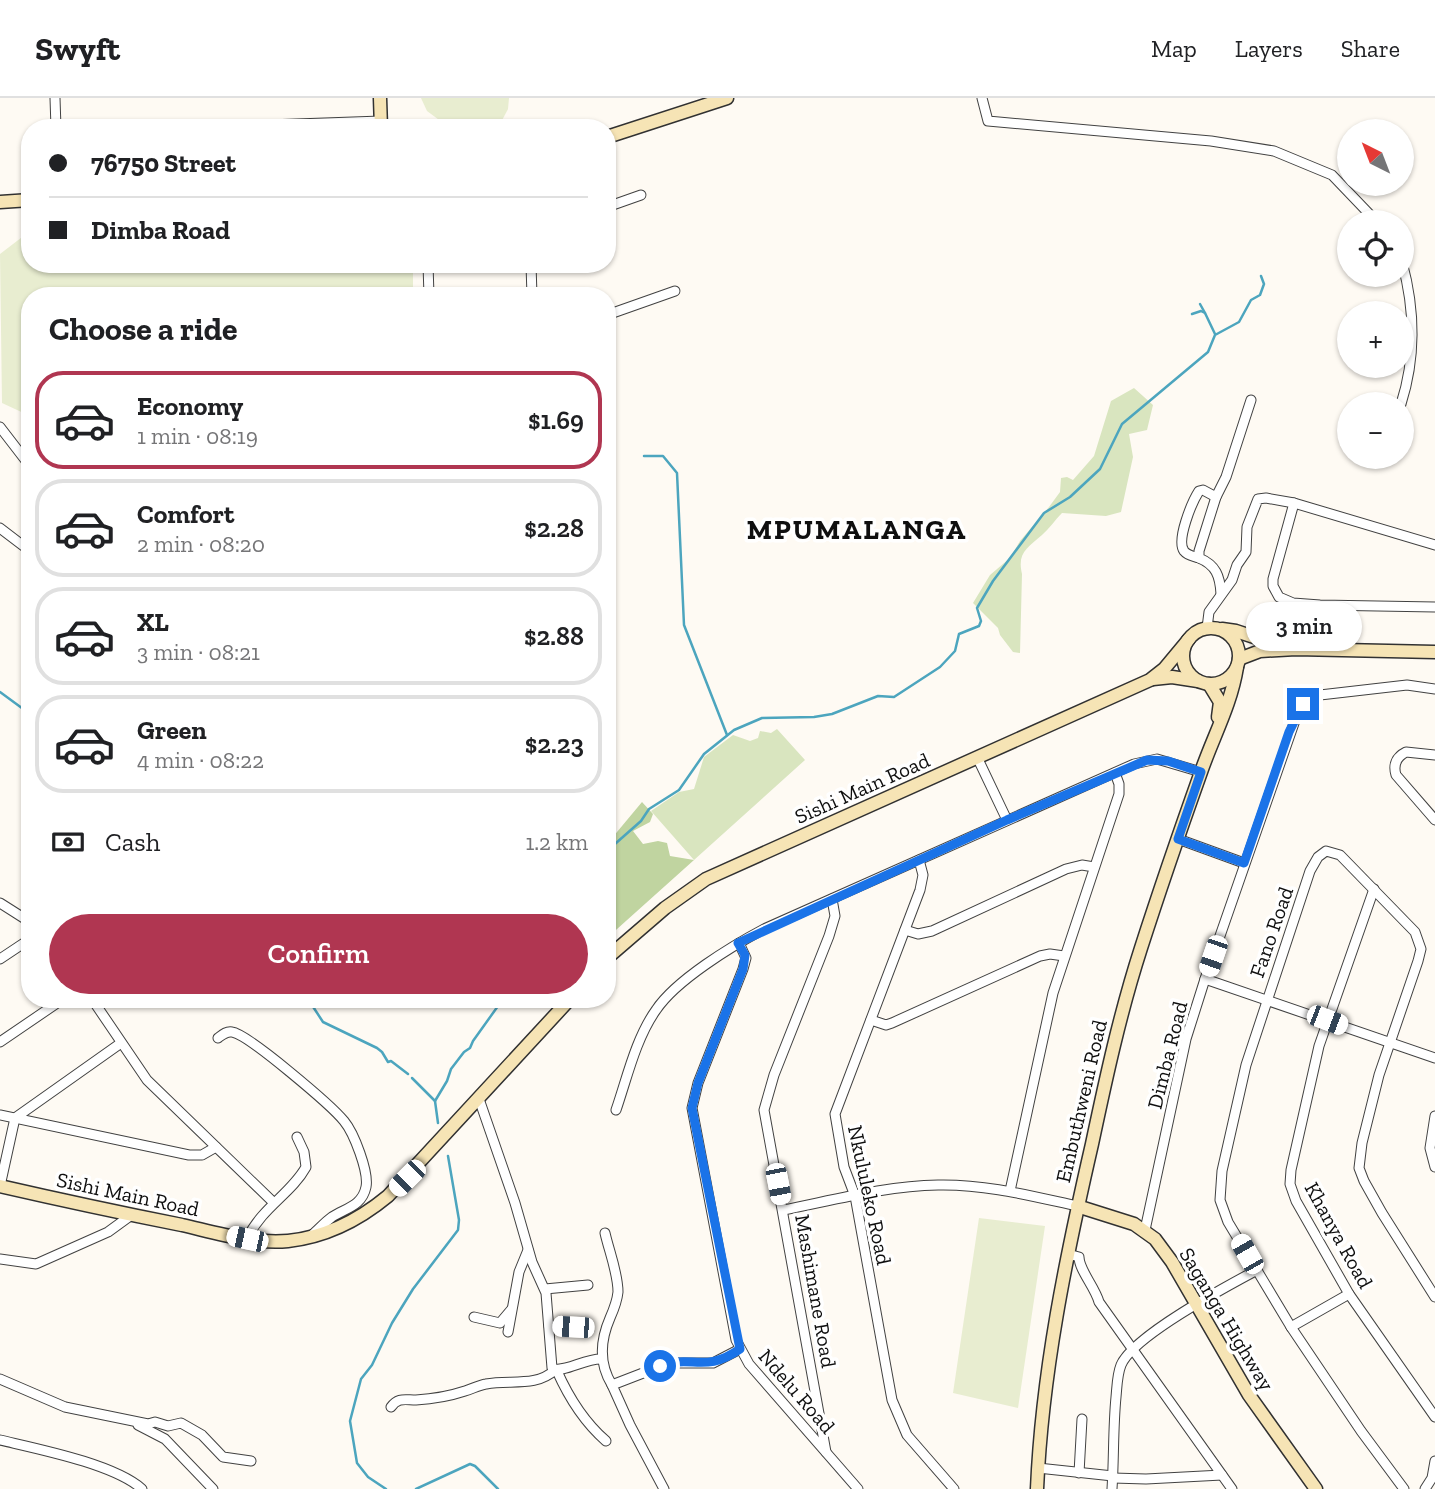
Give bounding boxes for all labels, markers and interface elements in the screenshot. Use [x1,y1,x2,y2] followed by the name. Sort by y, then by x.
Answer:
[35,29,120,68] text: Swyft
[1151,34,1197,63] text: Map
[1235,34,1303,63] text: Layers
[1341,34,1400,63] text: Share
[1337,119,1414,196] north arrow
[1337,119,1414,469] map controls
[91,147,236,179] text: 76750 Street
[1337,210,1414,287] button: locate
[91,214,230,246] text: Dimba Road
[1337,301,1414,378] button: +
[49,310,237,348] text: Choose a ride
[53,389,116,452] icon: car
[137,390,243,422] text: Economy
[1337,392,1414,469] button: −
[528,404,584,436] text: $1.69
[137,422,258,450] text: 1 min · 08:19
[53,497,116,560] icon: car
[137,498,234,530] text: Comfort
[524,512,584,544] text: $2.28
[747,513,967,546] district label: MPUMALANGA
[137,530,265,558] text: 2 min · 08:20
[1245,602,1361,652] callout: 3 min
[53,605,116,668] icon: car
[137,606,169,638] text: XL
[1276,612,1332,640] text: 3 min
[524,620,584,652] text: $2.88
[137,638,260,666] text: 3 min · 08:21
[1287,688,1319,720] route end
[53,713,116,776] icon: car
[137,714,207,746] text: Green
[525,728,584,760] text: $2.23
[137,746,264,774] text: 4 min · 08:22
[791,747,934,829] street label: Sishi Main Road
[49,823,87,861] icon: cash
[105,826,160,858] text: Cash
[525,828,588,856] text: 1.2 km
[1244,883,1298,981] street label: Fano Road
[49,914,588,994] button: Confirm
[1197,933,1230,979] car
[1142,998,1193,1111] street label: Dimba Road
[1304,1003,1351,1037] car
[1050,1017,1112,1185] street label: Embuthweni Road
[843,1123,897,1268] street label: Nkululeko Road
[385,1156,430,1200] car
[764,1161,793,1207] car
[55,1167,202,1221] street label: Sishi Main Road
[1300,1177,1379,1293] street label: Khanya Road
[790,1212,842,1370] street label: Mashimane Road
[225,1224,270,1254] car
[1228,1231,1267,1277] car
[1174,1243,1280,1395] street label: Saganga Highway
[552,1315,595,1339] car
[754,1344,841,1439] street label: Ndelu Road
[644,1350,676,1382] route start

